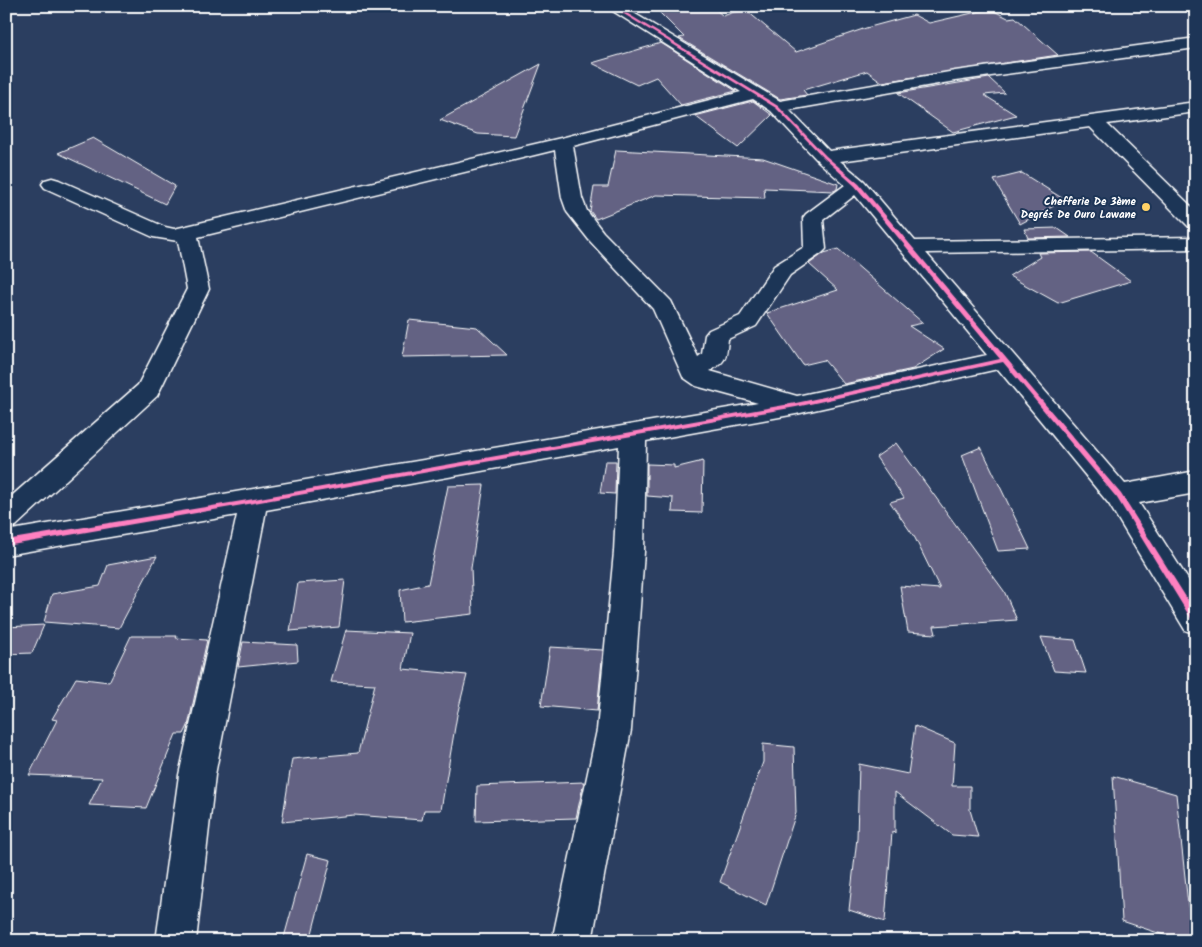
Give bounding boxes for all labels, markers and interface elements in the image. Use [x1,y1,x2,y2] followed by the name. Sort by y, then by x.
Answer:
[1021,193,1137,224] place label: Chefferie De 3ème Degrés De Ouro Lawane
[1140,201,1152,213] marker: Chefferie De 3ème Degrés De Ouro Lawane

